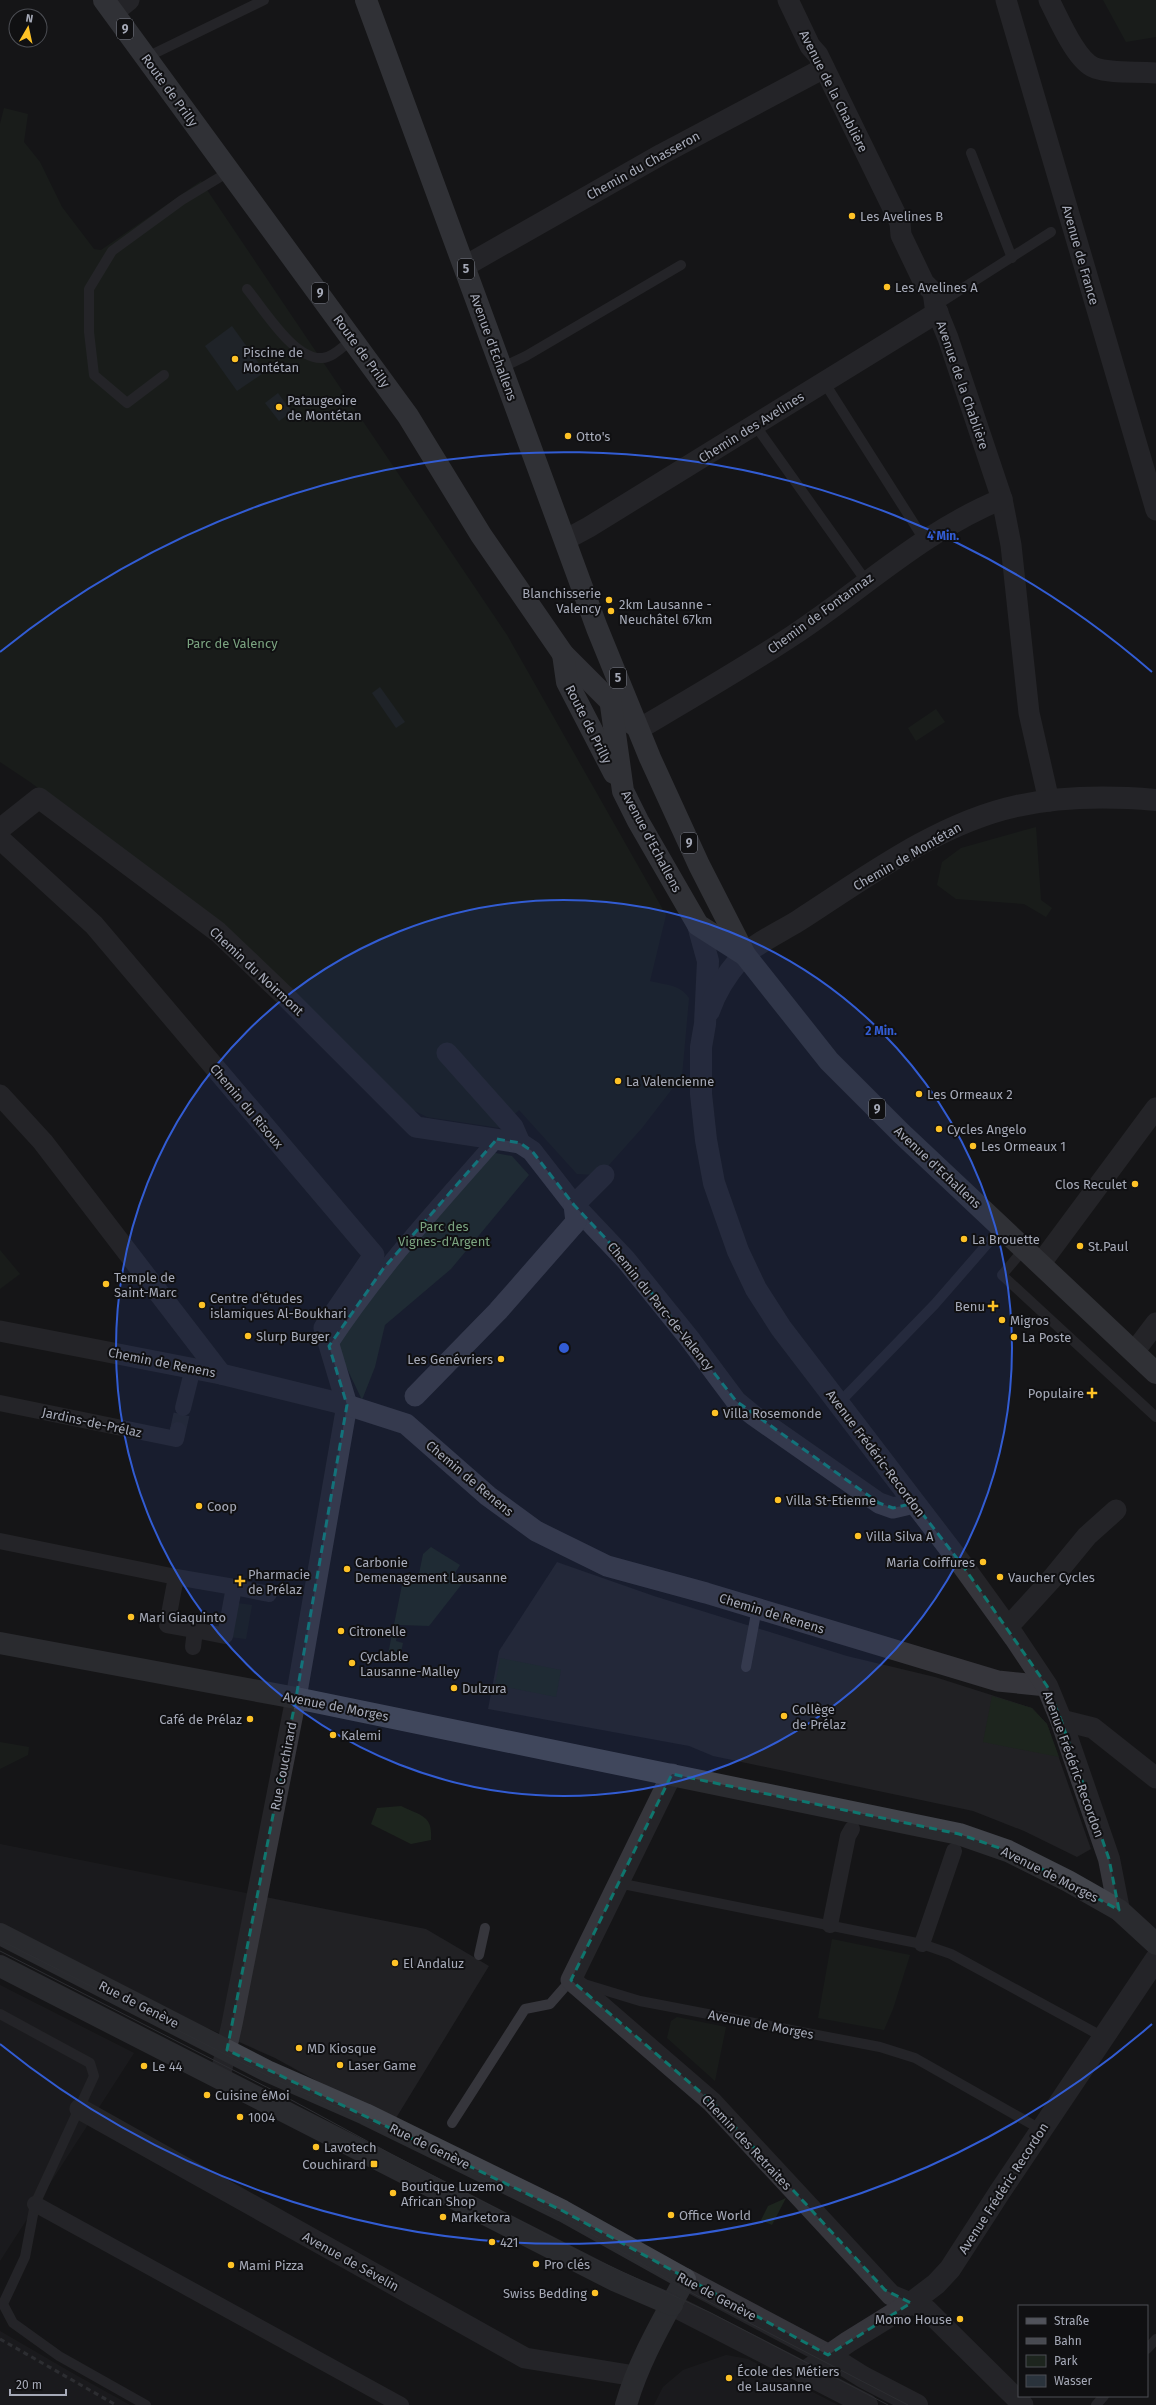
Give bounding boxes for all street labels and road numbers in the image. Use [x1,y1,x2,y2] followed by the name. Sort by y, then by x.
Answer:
[117,19,133,39] road number: 9
[796,28,871,155] street label: Avenue de la Chablière
[138,51,201,130] street label: Route de Prilly
[584,128,702,203] street label: Chemin du Chasseron
[1059,204,1102,307] street label: Avenue de France
[458,259,474,279] road number: 5
[312,283,328,303] road number: 9
[467,292,520,403] street label: Avenue d'Echallens
[330,312,393,391] street label: Route de Prilly
[933,319,992,451] street label: Avenue de la Chablière
[696,389,807,466] street label: Chemin des Avelines
[765,570,876,657] street label: Chemin de Fontannaz
[610,668,626,688] road number: 5
[562,682,615,766] street label: Route de Prilly
[618,788,685,895] street label: Avenue d'Echallens
[851,819,964,893] street label: Chemin de Montétan
[681,833,697,853] road number: 9
[207,924,307,1019] street label: Chemin du Noirmont
[207,1061,287,1152] street label: Chemin du Risoux
[869,1099,885,1119] road number: 9
[891,1123,984,1211] street label: Avenue d'Echallens
[604,1239,717,1374] street label: Chemin du Parc-de-Valency
[107,1345,217,1380] street label: Chemin de Renens
[823,1387,928,1520] street label: Avenue Frédéric-Recordon
[41,1405,143,1440] street label: Jardins-de-Prélaz
[423,1438,516,1519] street label: Chemin de Renens
[717,1590,826,1637] street label: Chemin de Renens
[282,1689,390,1724] street label: Avenue de Morges
[1040,1689,1107,1839] street label: Avenue Frédéric-Recordon
[268,1721,299,1812] street label: Rue Couchirard
[999,1843,1101,1905] street label: Avenue de Morges
[96,1978,181,2031] street label: Rue de Genève
[707,2007,815,2042] street label: Avenue de Morges
[699,2092,795,2193] street label: Chemin des Retraites
[387,2120,472,2172] street label: Rue de Genève
[955,2120,1051,2257] street label: Avenue Frédéric Recordon
[300,2229,401,2294] street label: Avenue de Sévelin
[675,2269,759,2324] street label: Rue de Genève

